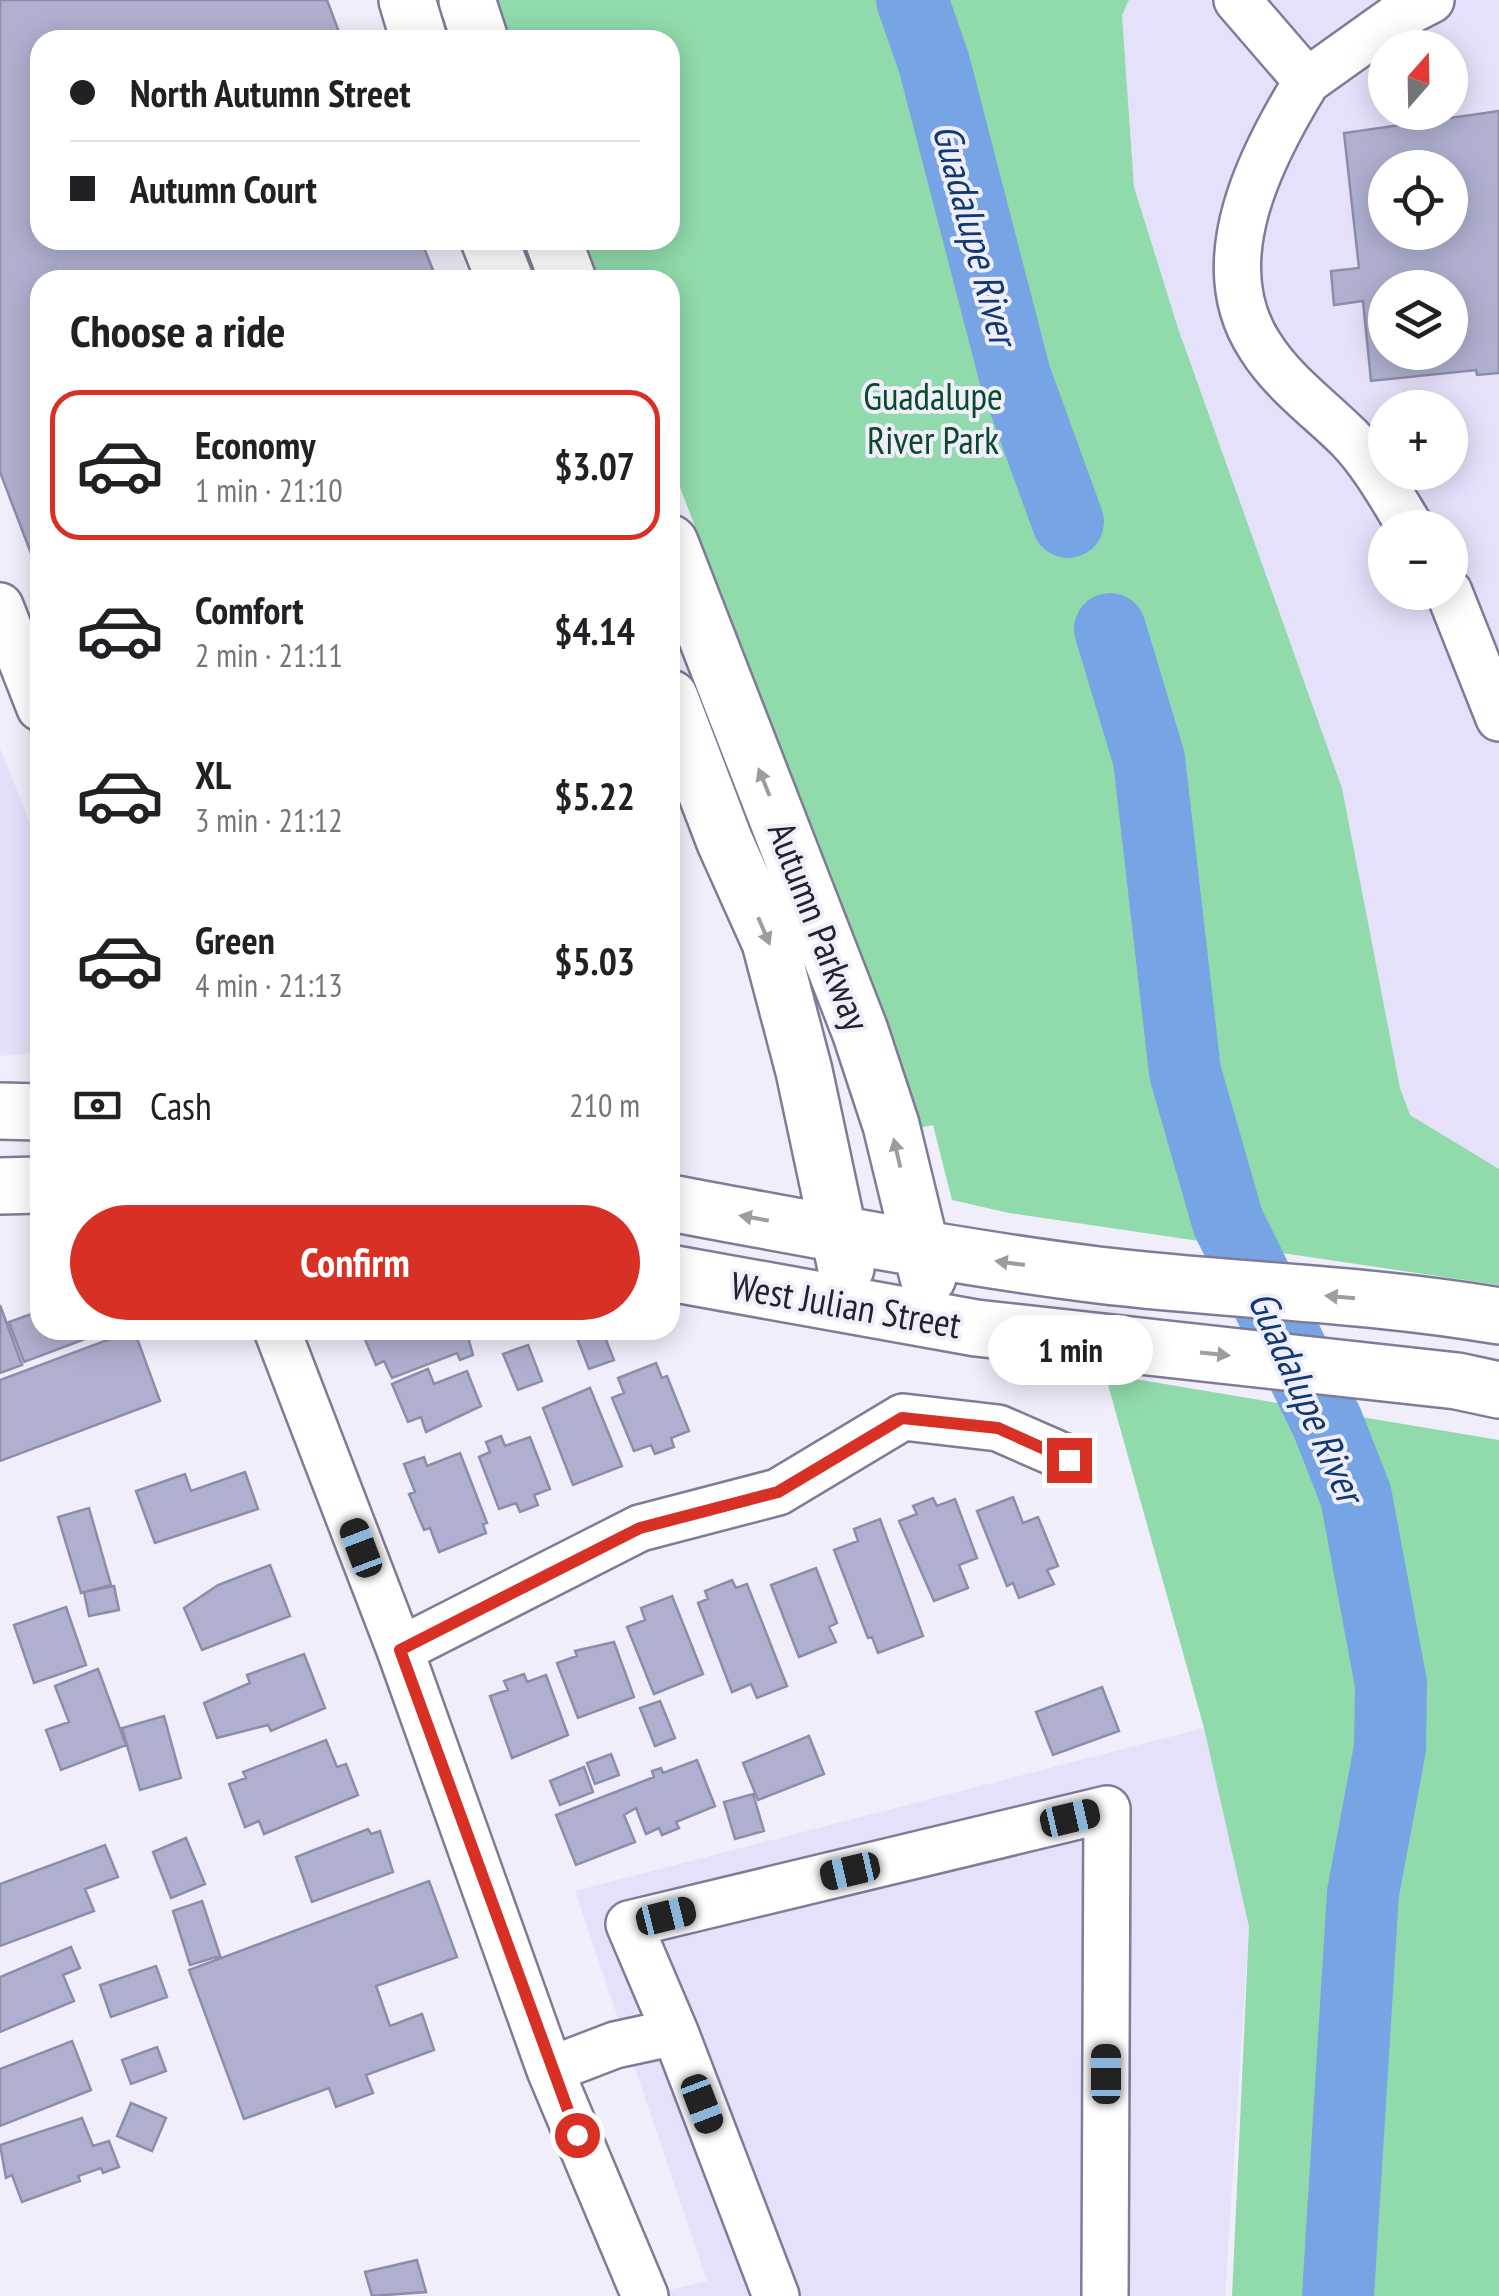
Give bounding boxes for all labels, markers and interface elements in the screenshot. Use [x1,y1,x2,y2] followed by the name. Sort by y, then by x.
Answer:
[1368,30,1468,130] north arrow
[1368,30,1468,610] map controls
[130,68,411,117] text: North Autumn Street
[922,118,1032,355] water label: Guadalupe River
[1368,150,1468,250] button: locate
[130,164,317,213] text: Autumn Court
[1368,270,1468,370] button: layers
[70,301,285,359] text: Choose a ride
[863,371,1003,464] park label: Guadalupe River Park
[1368,390,1468,490] button: +
[75,420,165,510] icon: car
[195,420,315,469] text: Economy
[554,441,635,490] text: $3.07
[195,469,343,511] text: 1 min · 21:10
[1368,510,1468,610] button: −
[75,585,165,675] icon: car
[195,585,304,634] text: Comfort
[554,606,635,655] text: $4.14
[195,634,343,676] text: 2 min · 21:11
[75,750,165,840] icon: car
[195,750,231,799] text: XL
[756,766,772,796] one-way arrow
[554,771,635,820] text: $5.22
[195,799,343,841] text: 3 min · 21:12
[758,815,882,1038] street label: Autumn Parkway
[75,915,165,1005] icon: car
[195,915,275,964] text: Green
[757,916,773,946] one-way arrow
[554,936,635,985] text: $5.03
[195,964,343,1006] text: 4 min · 21:13
[70,1078,125,1133] icon: cash
[150,1081,212,1130] text: Cash
[569,1084,640,1126] text: 210 m
[889,1137,905,1168] one-way arrow
[70,1205,640,1320] button: Confirm
[738,1210,769,1225] one-way arrow
[994,1254,1026,1270] one-way arrow
[727,1260,965,1348] street label: West Julian Street
[1237,1282,1379,1515] water label: Guadalupe River
[1324,1288,1356,1304] one-way arrow
[986,1315,1152,1385] callout: 1 min
[1038,1329,1103,1371] text: 1 min
[1199,1346,1231,1362] one-way arrow
[1047,1438,1092,1483] route end
[336,1515,386,1581] car
[1037,1797,1103,1839] car
[817,1850,883,1892] car
[633,1894,699,1938] car
[1091,2044,1121,2104] car
[677,2071,727,2137] car
[555,2113,600,2158] route start

